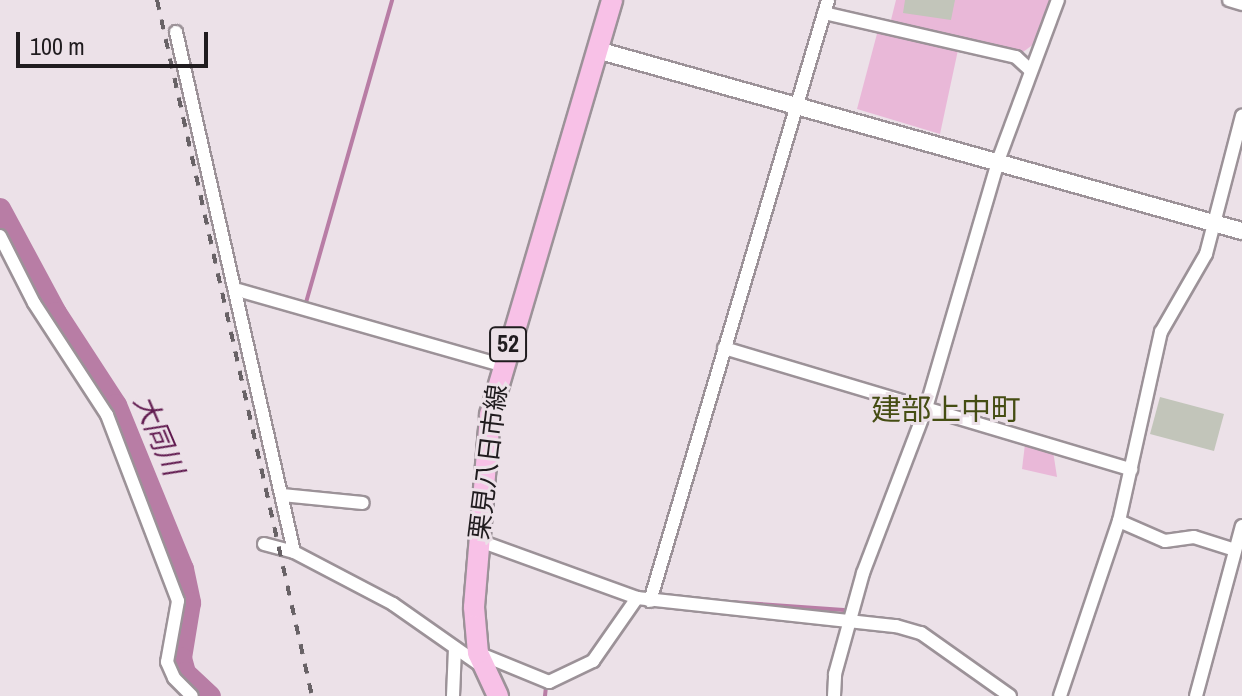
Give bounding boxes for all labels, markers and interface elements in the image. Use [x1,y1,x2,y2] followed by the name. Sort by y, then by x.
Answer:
[20,16,212,66] scale bar
[30,30,85,62] text: 100 m
[488,324,528,364] road number: 52
[463,383,513,541] street label: 栗見八日市線
[127,390,191,480] water label: 大同川
[871,391,1021,427] district label: 建部上中町

